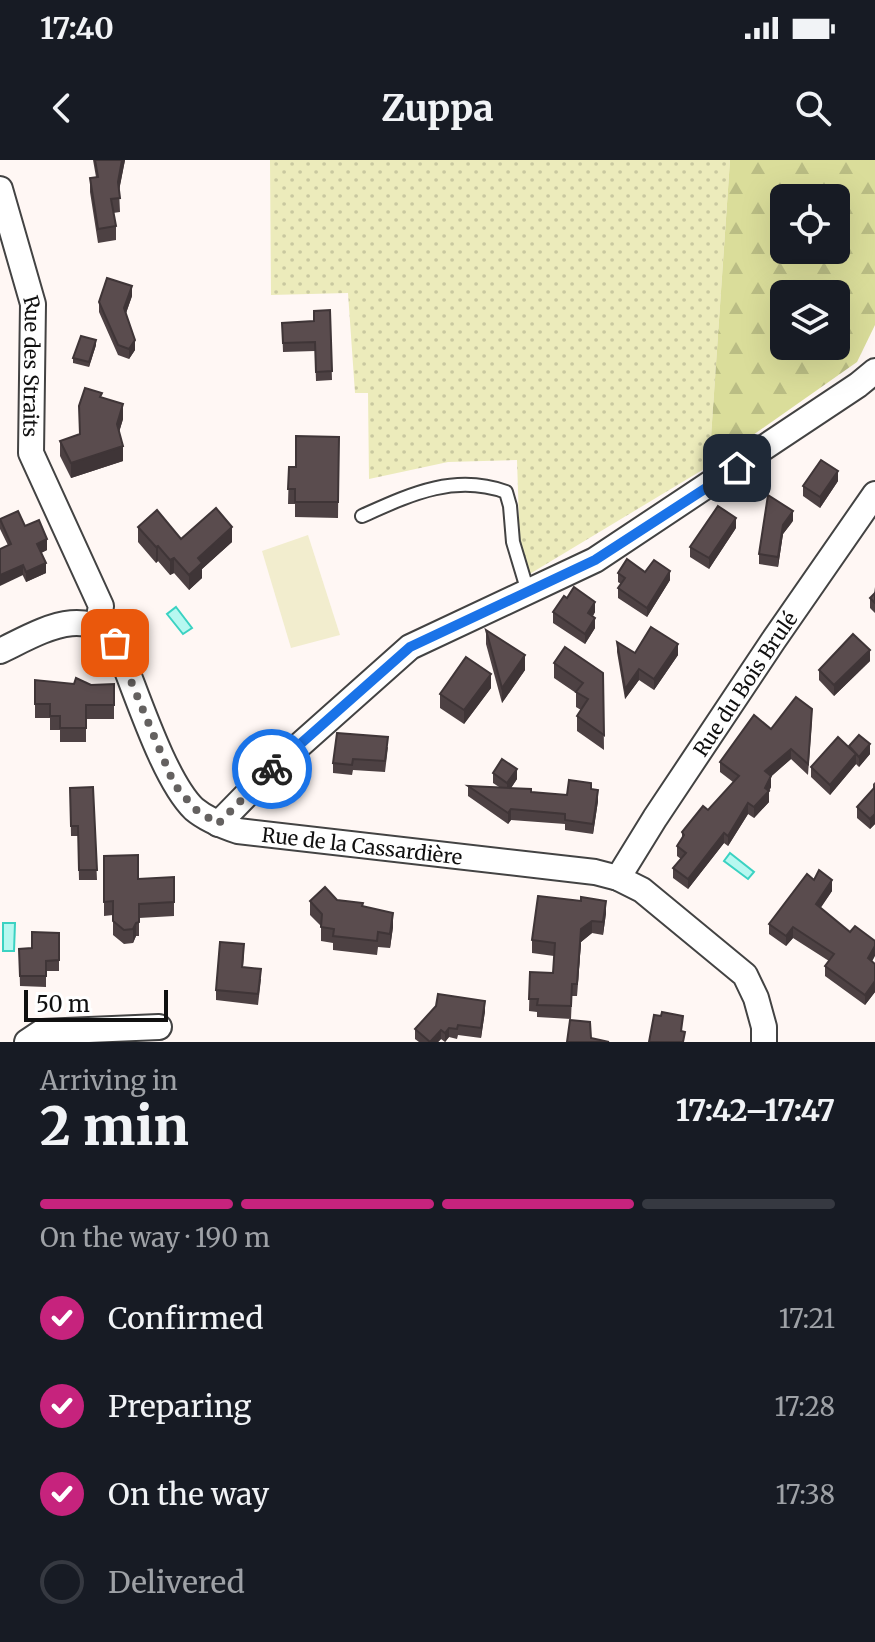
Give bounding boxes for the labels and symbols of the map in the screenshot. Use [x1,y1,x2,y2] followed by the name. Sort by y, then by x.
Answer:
[19,292,47,437] street label: Rue des Straits
[703,434,771,502] pin
[687,607,802,761] street label: Rue du Bois Brulé
[81,609,149,677] pin
[232,729,312,809] courier
[261,821,464,869] street label: Rue de la Cassardière
[24,986,168,1022] scale bar

